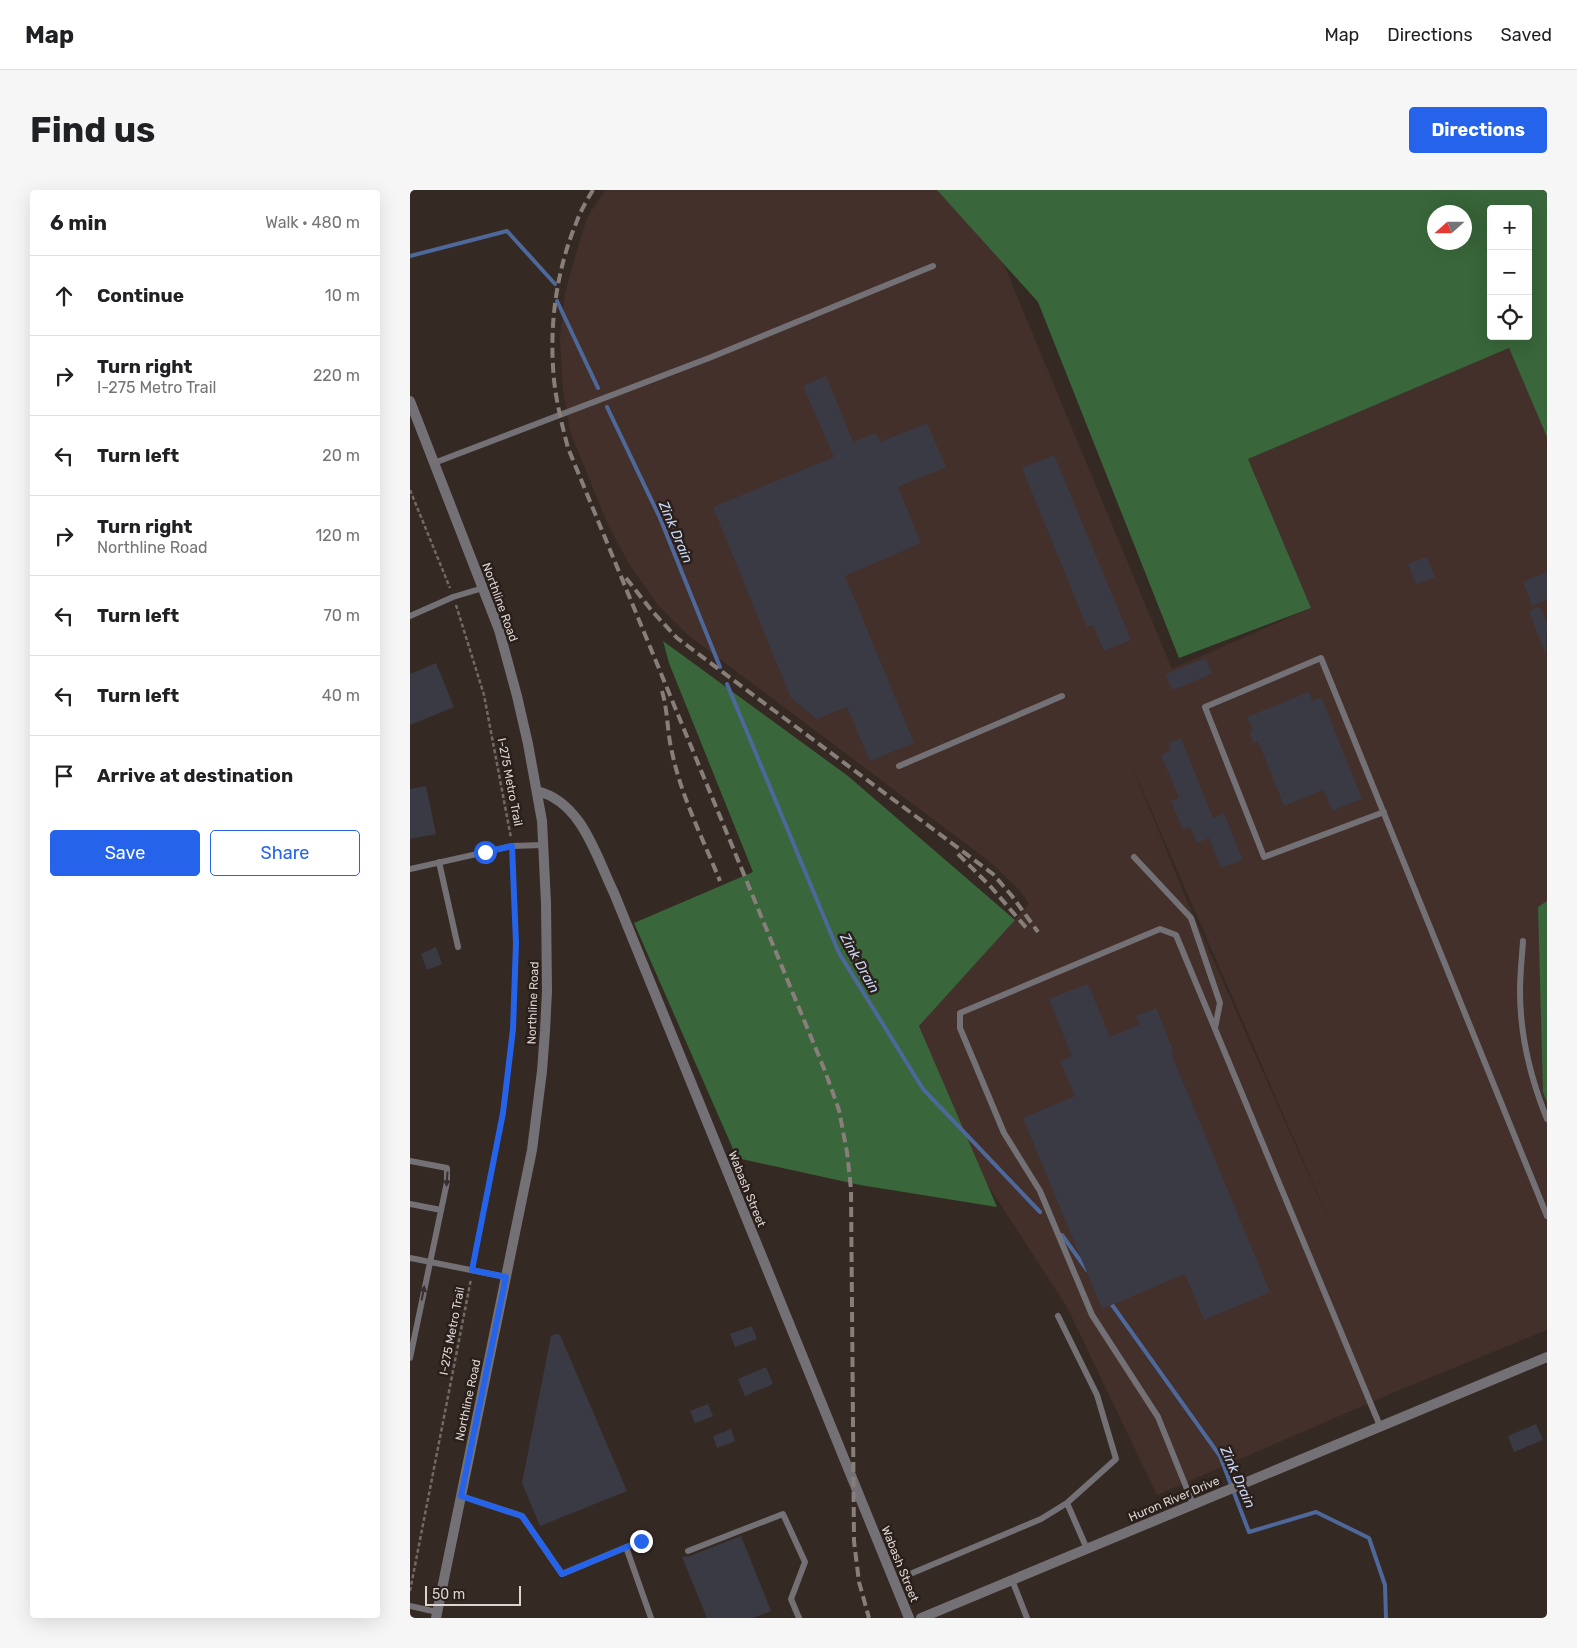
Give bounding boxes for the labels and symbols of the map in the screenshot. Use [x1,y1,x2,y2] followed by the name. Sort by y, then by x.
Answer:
[1427,205,1472,250] north arrow
[654,498,696,566] water label: Zink Drain
[479,561,521,643] street label: Northline Road
[495,737,525,827] street label: I-275 Metro Trail
[474,841,497,864] route start
[836,929,883,996] water label: Zink Drain
[525,961,541,1045] street label: Northline Road
[725,1149,769,1229] street label: Wabash Street
[442,1172,450,1188] one-way arrow
[419,1285,427,1300] one-way arrow
[437,1286,467,1376] street label: I-275 Metro Trail
[453,1358,483,1442] street label: Northline Road
[1216,1443,1259,1511] water label: Zink Drain
[1126,1473,1222,1524] street label: Huron River Drive
[878,1524,922,1604] street label: Wabash Street
[630,1530,653,1553] route end
[425,1583,521,1606] scale bar

